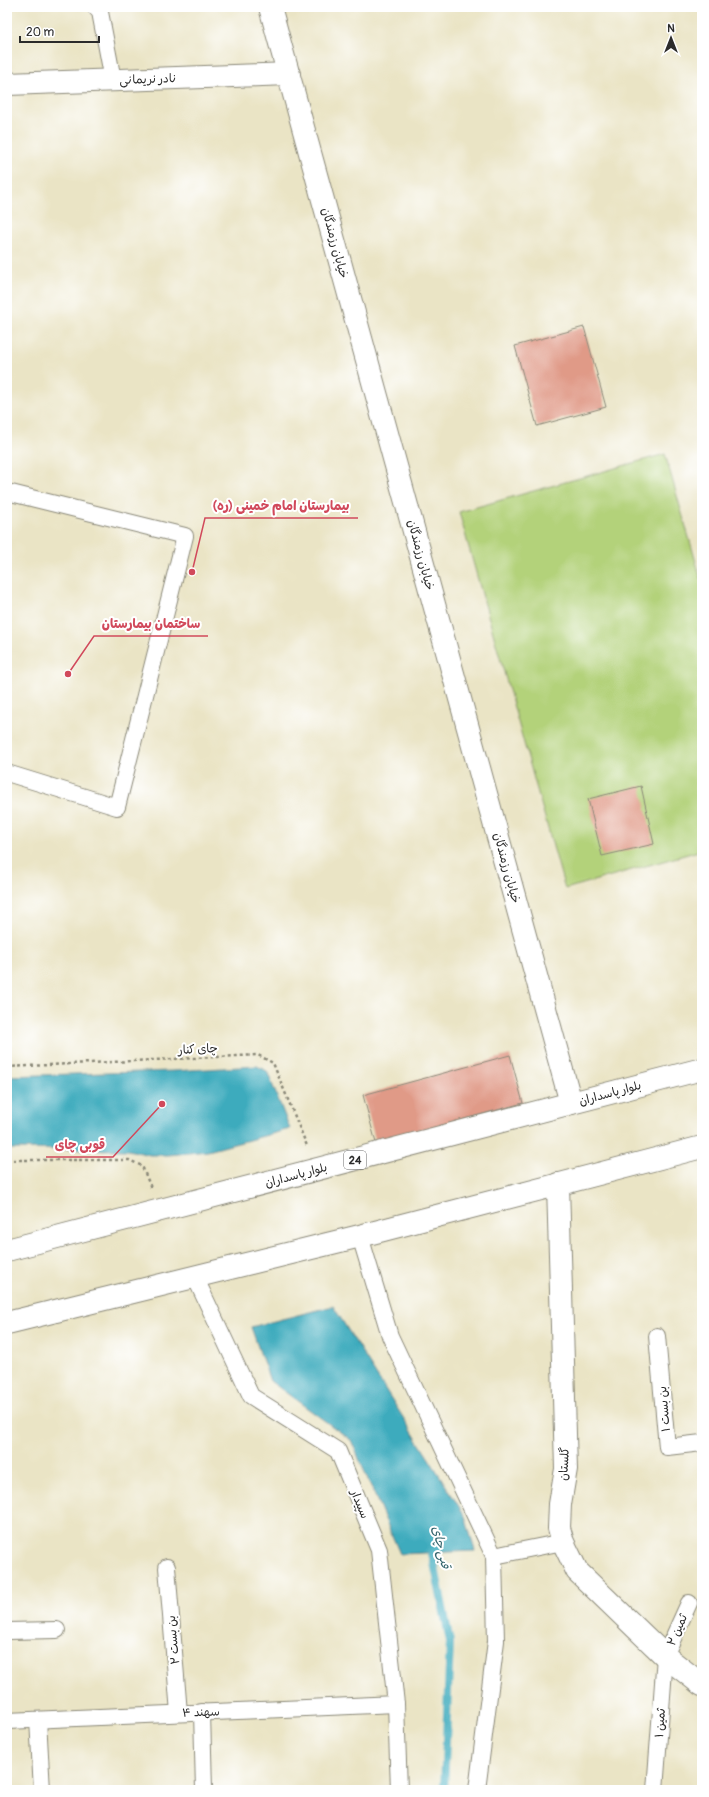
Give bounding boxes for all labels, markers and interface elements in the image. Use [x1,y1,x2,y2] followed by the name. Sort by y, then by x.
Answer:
[20,18,99,44] scale bar
[651,18,691,58] north arrow
[667,22,675,35] text: N
[26,25,55,40] text: 20 m
[119,71,177,88] street label: نادر نریمانی
[318,206,351,280] street label: خیابان رزمندگان
[205,493,358,518] callout: بیمارستان امام خمینی (ره)
[213,498,350,516] text: بیمارستان امام خمینی (ره)
[404,518,437,592] street label: خیابان رزمندگان
[94,611,208,636] callout: ساختمان بیمارستان
[102,616,200,632] text: ساختمان بیمارستان
[490,831,523,905] street label: خیابان رزمندگان
[177,1041,218,1058] street label: چای کنار
[577,1078,643,1109] street label: بلوار پاسداران
[46,1132,113,1157] callout: قوبی چای
[55,1137,105,1153] text: قوبی چای
[344,1151,366,1169] road number: 24
[263,1160,329,1191] street label: بلوار پاسداران
[655,1385,674,1432] street label: بن بست ۱
[556,1447,573,1481] street label: گلستان
[347,1486,372,1521] street label: سپیدار
[428,1524,454,1572] water label: قبی چای
[664,1611,691,1648] street label: ثمین ۲
[164,1615,183,1665] street label: بن بست ۲
[182,1704,220,1721] street label: سهند ۴
[652,1707,669,1738] street label: ثمین ۱

